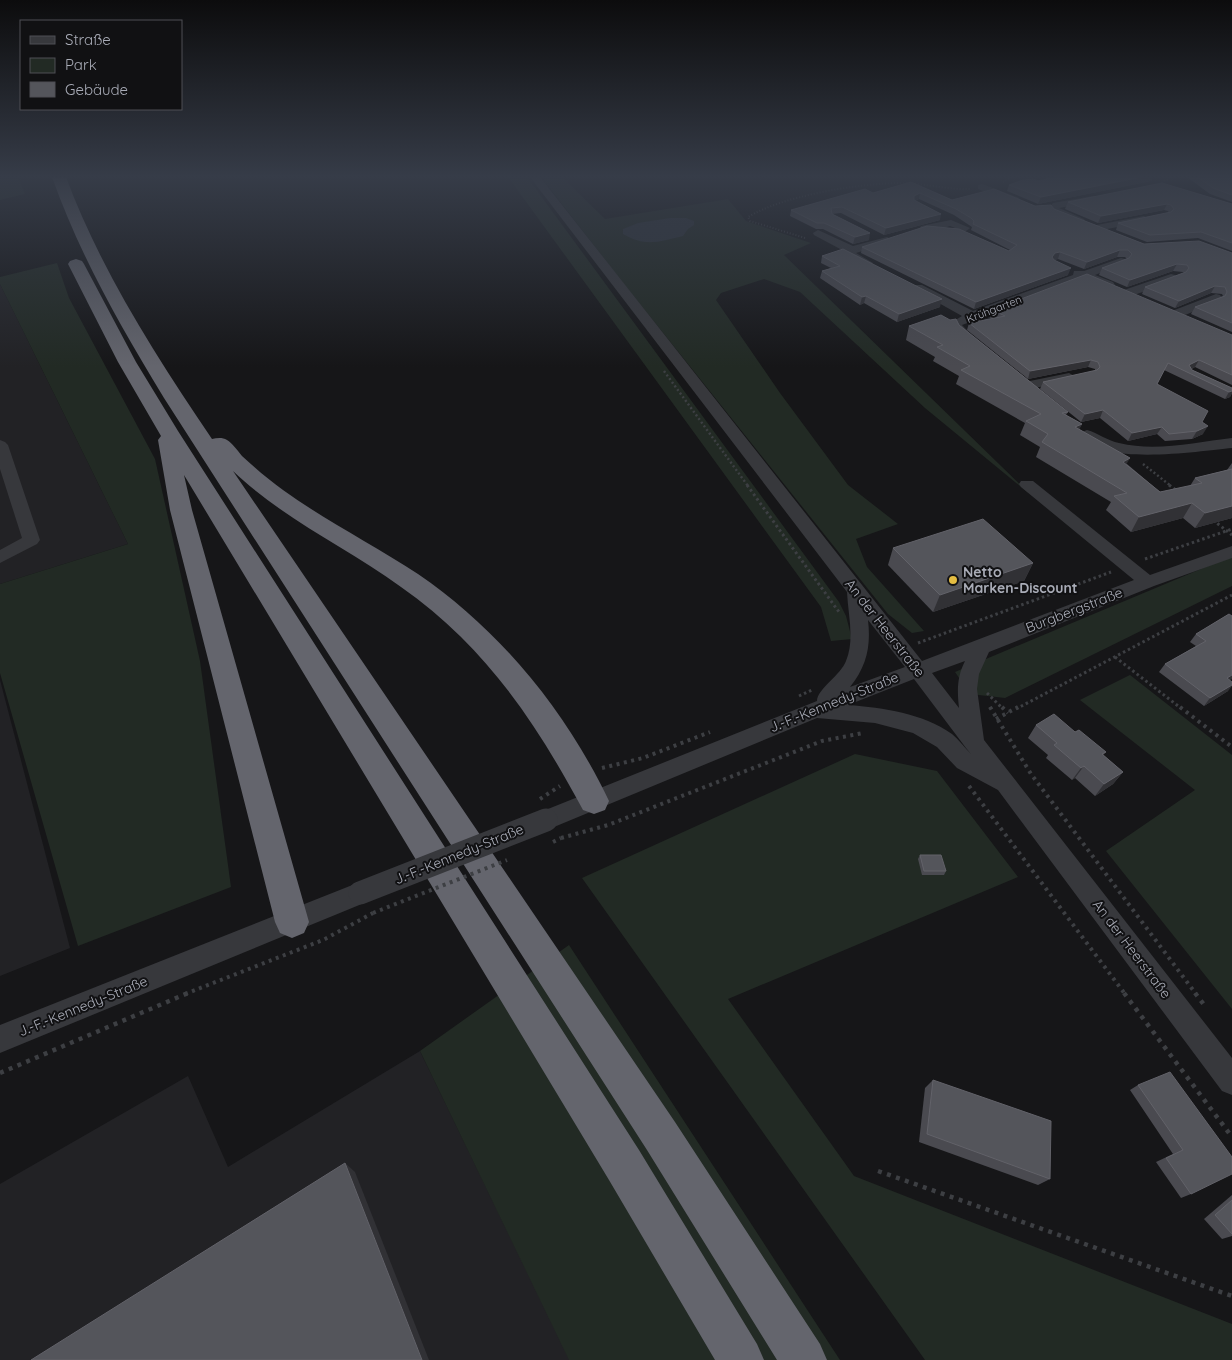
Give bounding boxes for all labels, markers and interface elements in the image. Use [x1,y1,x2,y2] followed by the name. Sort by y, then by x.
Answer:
[20,20,182,110] legend
[65,30,111,49] text: Straße
[65,55,97,74] text: Park
[65,80,128,99] text: Gebäude
[964,292,1024,326] street label: Krühgarten
[963,563,1078,597] place label: Netto Marken-Discount
[947,574,959,586] marker: Netto Marken-Discount
[841,575,929,681] street label: An der Heerstraße
[1023,583,1125,637] street label: Burgbergstraße
[767,668,901,736] street label: J.-F.-Kennedy-Straße
[392,820,526,888] street label: J.-F.-Kennedy-Straße
[1089,896,1175,1002] street label: An der Heerstraße
[16,972,150,1040] street label: J.-F.-Kennedy-Straße

